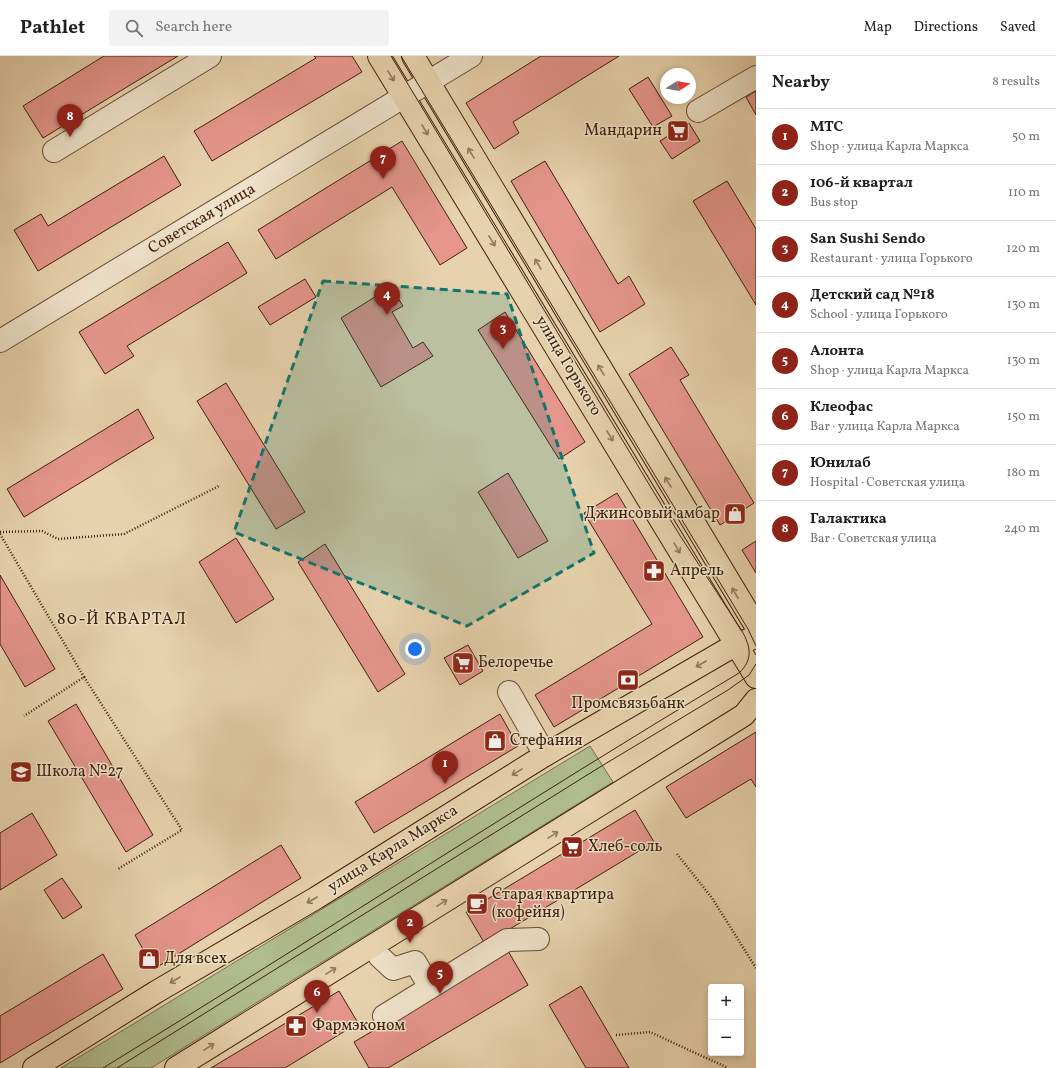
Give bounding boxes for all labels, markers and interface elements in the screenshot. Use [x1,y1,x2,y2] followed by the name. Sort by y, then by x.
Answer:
[109,10,389,46] search box
[20,15,85,41] text: Pathlet
[123,17,145,39] icon: search
[155,17,232,38] text: Search here
[864,18,892,37] text: Map
[914,18,978,37] text: Directions
[1000,18,1036,37] text: Saved
[660,68,696,104] north arrow
[388,70,396,82] one-way arrow
[772,71,830,94] text: Nearby
[992,73,1040,91] text: 8 results
[57,104,83,137] pin: 8
[810,117,843,138] text: МТС
[665,118,691,144] supermarket icon: Мандарин
[584,120,662,142] place label: Мандарин
[421,124,429,136] one-way arrow
[782,128,788,146] text: 1
[1012,128,1040,146] text: 50 m
[810,138,969,156] text: Shop · улица Карла Маркса
[370,146,396,179] pin: 7
[467,148,475,159] one-way arrow
[810,173,913,194] text: 106-й квартал
[144,178,260,260] street label: Советская улица
[782,184,788,202] text: 2
[1008,184,1040,202] text: 110 m
[810,194,858,212] text: Bus stop
[810,229,925,250] text: San Sushi Sendo
[489,235,497,247] one-way arrow
[782,240,788,258] text: 3
[1006,240,1040,258] text: 120 m
[810,250,973,268] text: Restaurant · улица Горького
[533,258,541,270] one-way arrow
[374,282,400,315] pin: 4
[810,285,935,306] text: Детский сад №18
[781,296,789,314] text: 4
[1007,296,1040,314] text: 130 m
[810,306,948,324] text: School · улица Горького
[529,312,607,420] street label: улица Горького
[490,316,516,349] pin: 3
[810,341,864,362] text: Алонта
[782,352,788,370] text: 5
[1007,352,1040,370] text: 130 m
[810,362,969,380] text: Shop · улица Карла Маркса
[597,364,605,376] one-way arrow
[810,397,873,418] text: Клеофас
[781,408,789,426] text: 6
[1007,408,1040,426] text: 150 m
[810,418,960,436] text: Bar · улица Карла Маркса
[606,430,614,442] one-way arrow
[810,453,871,474] text: Юнилаб
[782,464,788,482] text: 7
[1006,464,1040,482] text: 180 m
[810,474,965,492] text: Hospital · Советская улица
[664,476,672,488] one-way arrow
[722,501,748,527] shop icon: Джинсовый амбар
[584,503,720,525] place label: Джинсовый амбар
[810,509,887,530] text: Галактика
[781,520,789,538] text: 8
[1004,520,1040,538] text: 240 m
[810,530,937,548] text: Bar · Советская улица
[673,542,681,554] one-way arrow
[641,558,667,584] pharmacy icon: Апрель
[670,560,724,582] place label: Апрель
[731,587,739,599] one-way arrow
[57,608,187,631] district label: 80-Й КВАРТАЛ
[405,639,425,659] your location
[450,650,476,676] supermarket icon: Белоречье
[478,652,553,674] place label: Белоречье
[695,661,707,669] one-way arrow
[615,667,641,693] bank icon: Промсвязьбанк
[571,693,685,715] place label: Промсвязьбанк
[482,728,508,754] shop icon: Стефания
[510,730,582,752] place label: Стефания
[432,751,458,784] pin: 1
[8,759,34,785] school or university icon: Школа №27
[36,761,124,783] place label: Школа №27
[512,768,523,776] one-way arrow
[324,800,463,898] street label: улица Карла Маркса
[547,831,558,839] one-way arrow
[559,834,585,860] supermarket icon: Хлеб-соль
[588,836,663,858] place label: Хлеб-соль
[492,884,614,924] place label: Старая квартира (кофейня)
[464,891,490,917] cafe icon: Старая квартира (кофейня)
[306,897,318,905] one-way arrow
[436,899,448,907] one-way arrow
[397,910,423,943] pin: 2
[136,946,162,972] shop icon: Для всех
[164,948,227,970] place label: Для всех
[427,961,453,994] pin: 5
[325,967,337,975] one-way arrow
[169,977,181,985] one-way arrow
[304,980,330,1013] pin: 6
[708,984,744,1056] map controls
[708,984,744,1020] button: +
[283,1013,309,1039] pharmacy icon: Фармэконом
[312,1015,405,1037] place label: Фармэконом
[708,1020,744,1056] button: −
[203,1043,215,1051] one-way arrow

